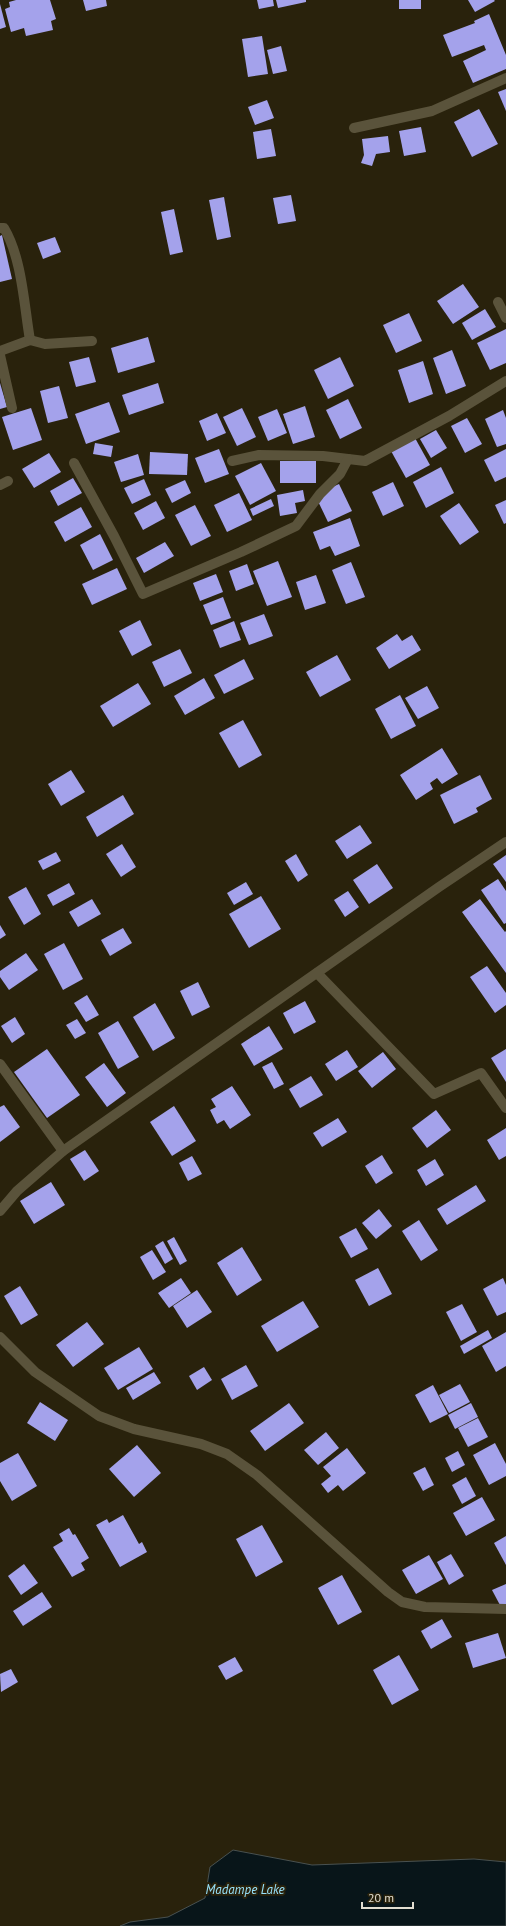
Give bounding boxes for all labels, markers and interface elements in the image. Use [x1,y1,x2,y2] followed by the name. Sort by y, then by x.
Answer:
[206,1881,284,1898] water label: Madampe Lake
[362,1884,413,1910] scale bar
[368,1890,394,1905] text: 20 m

